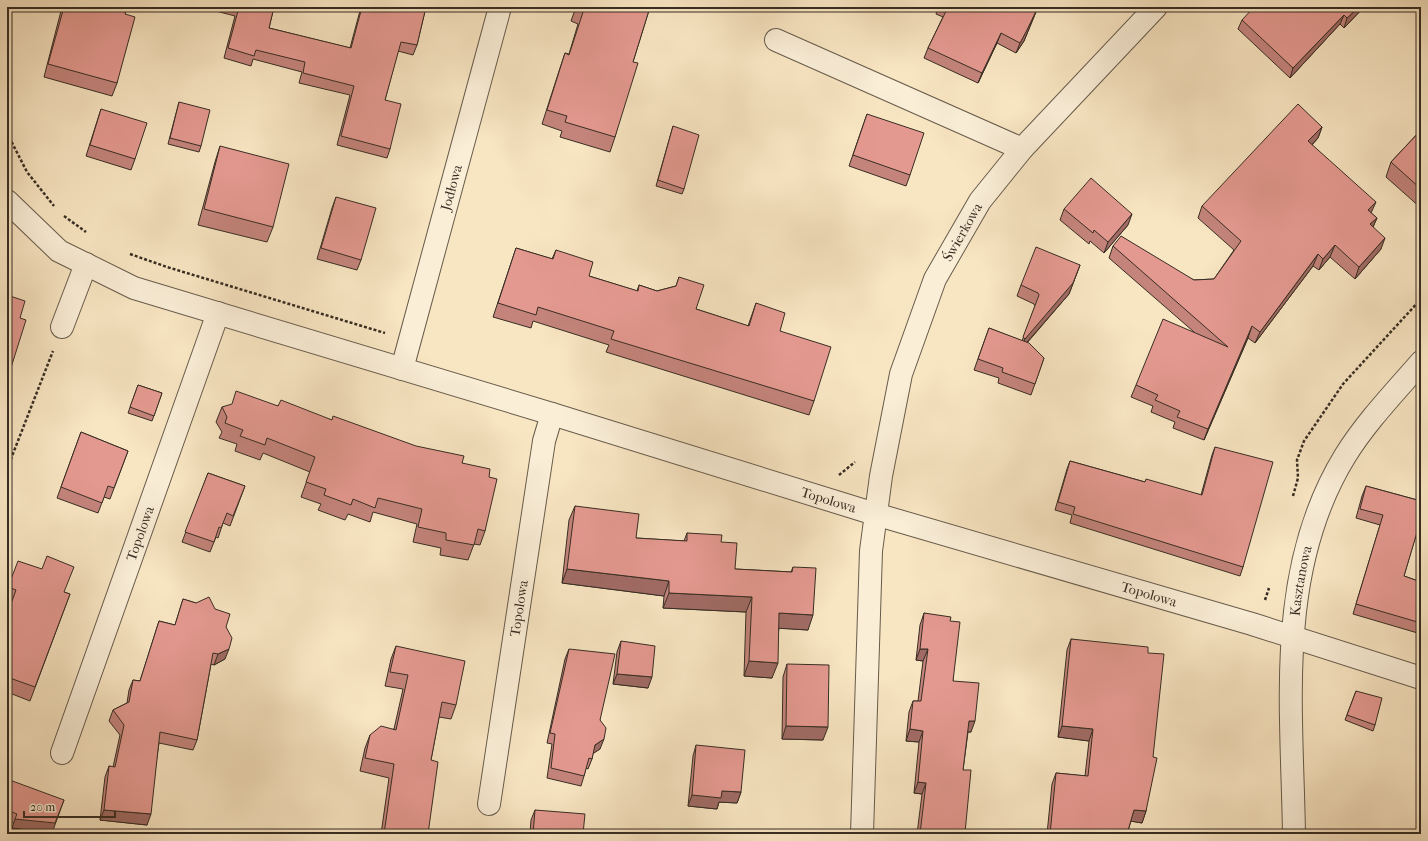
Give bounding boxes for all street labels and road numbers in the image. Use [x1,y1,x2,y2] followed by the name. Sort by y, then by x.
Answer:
[437,162,466,213] street label: Jodłowa
[938,199,986,264] street label: Świerkowa
[799,483,859,516] street label: Topolowa
[122,503,158,563] street label: Topolowa
[1286,543,1315,617] street label: Kasztanowa
[506,578,531,638] street label: Topolowa
[1119,578,1179,610] street label: Topolowa

